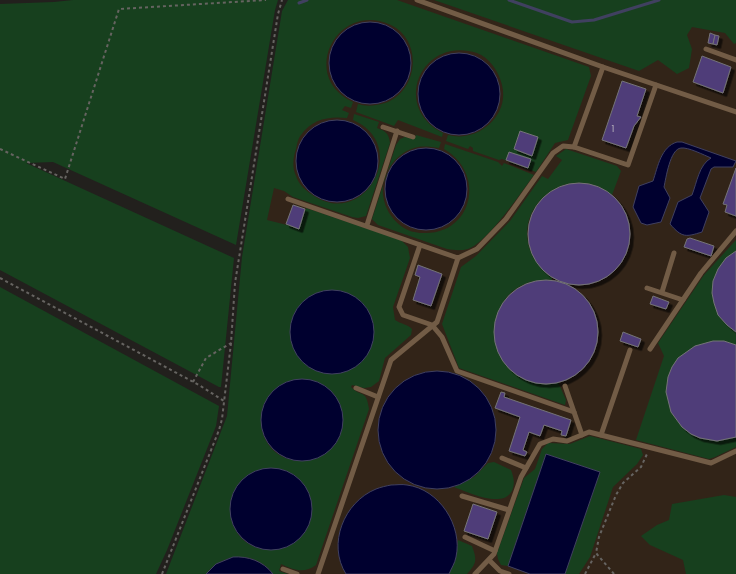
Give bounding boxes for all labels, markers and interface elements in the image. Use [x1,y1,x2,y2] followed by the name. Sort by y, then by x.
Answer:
[612,123,615,135] house number: 1

